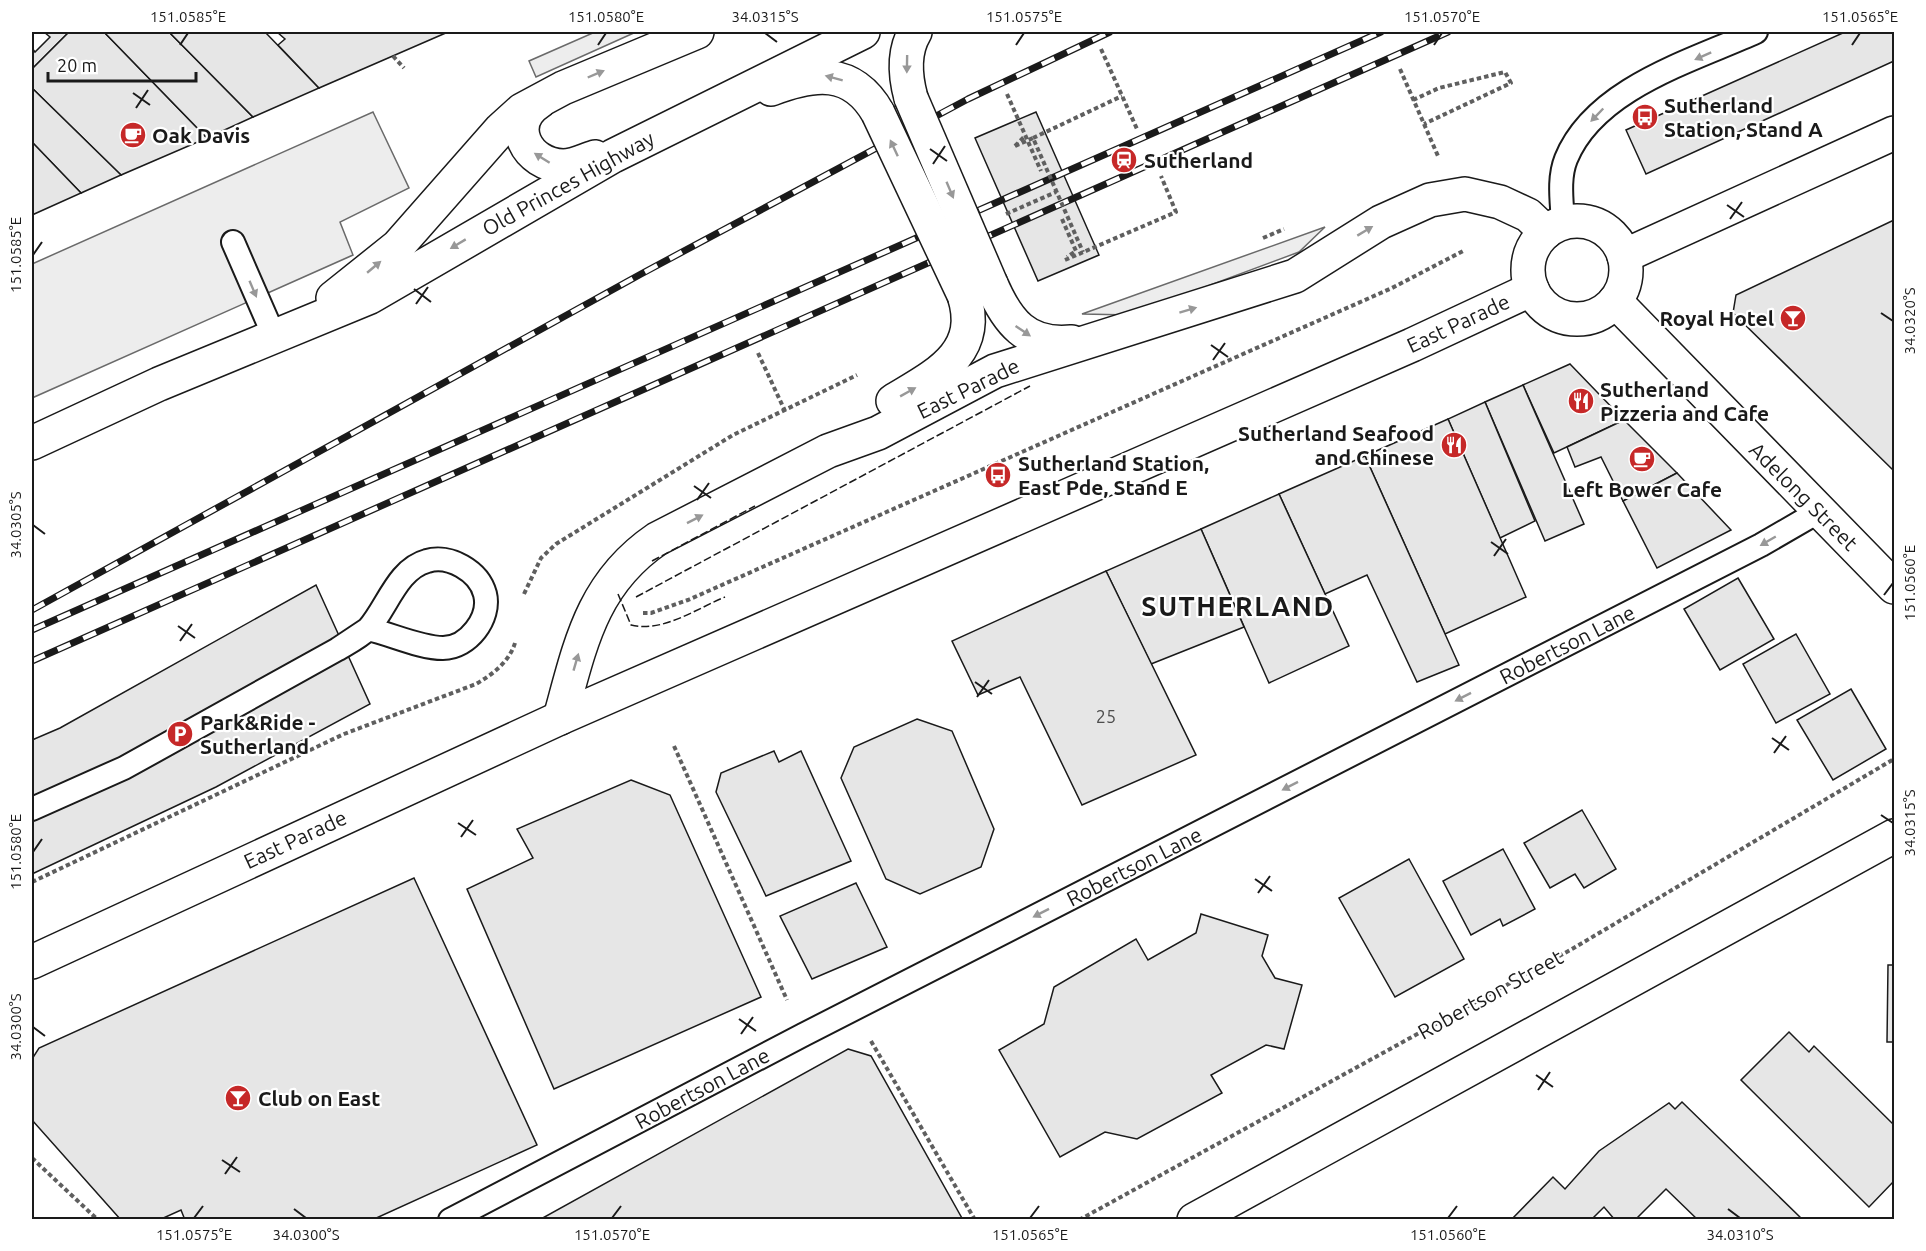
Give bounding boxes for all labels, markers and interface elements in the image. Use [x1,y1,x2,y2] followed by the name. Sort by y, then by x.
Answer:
[150,8,226,25] text: 151.0585°E
[568,8,644,25] text: 151.0580°E
[731,8,799,25] text: 34.0315°S
[986,8,1062,25] text: 151.0575°E
[1404,8,1480,25] text: 151.0570°E
[1822,8,1898,25] text: 151.0565°E
[48,45,196,83] scale bar
[1694,51,1711,60] one-way arrow
[57,55,97,75] text: 20 m
[902,55,912,74] one-way arrow
[587,69,605,78] one-way arrow
[824,73,843,83] one-way arrow
[1664,93,1823,141] place label: Sutherland Station, Stand A
[1630,102,1660,132] bus stop icon: Sutherland Station, Stand A
[1590,108,1604,123] one-way arrow
[118,120,148,150] cafe icon: Oak Davis
[152,123,250,147] place label: Oak Davis
[478,126,658,240] street label: Old Princes Highway
[890,139,899,156] one-way arrow
[1109,145,1139,175] station icon: Sutherland
[1144,148,1253,172] place label: Sutherland
[534,152,550,163] one-way arrow
[945,182,955,200] one-way arrow
[7,217,24,293] text: 151.0585°E
[1356,227,1373,237] one-way arrow
[449,239,466,249] one-way arrow
[366,261,381,274] one-way arrow
[249,280,259,298] one-way arrow
[1901,287,1918,355] text: 34.0320°S
[1403,289,1513,357] street label: East Parade
[1778,303,1808,333] bar icon: Royal Hotel
[1179,305,1197,314] one-way arrow
[1659,306,1774,330] place label: Royal Hotel
[1015,325,1032,336] one-way arrow
[913,353,1023,423] street label: East Parade
[1600,377,1769,425] place label: Sutherland Pizzeria and Cafe
[1566,386,1596,416] restaurant icon: Sutherland Pizzeria and Cafe
[900,387,917,397] one-way arrow
[1238,421,1434,469] place label: Sutherland Seafood and Chinese
[1439,430,1469,460] restaurant icon: Sutherland Seafood and Chinese
[1745,437,1863,555] street label: Adelong Street
[1627,444,1657,474] cafe icon: Left Bower Cafe
[1018,451,1209,499] place label: Sutherland Station, East Pde, Stand E
[983,460,1013,490] bus stop icon: Sutherland Station, East Pde, Stand E
[1562,477,1722,501] place label: Left Bower Cafe
[7,491,24,559] text: 34.0305°S
[687,514,704,524] one-way arrow
[1759,536,1776,546] one-way arrow
[1901,545,1918,621] text: 151.0560°E
[1141,591,1335,621] district label: SUTHERLAND
[1495,600,1639,688] street label: Robertson Lane
[572,653,581,671] one-way arrow
[1455,692,1472,702] one-way arrow
[1096,706,1116,726] house number: 25
[200,710,316,758] place label: Park&Ride - Sutherland
[165,719,195,749] parking icon: Park&Ride - Sutherland
[1281,781,1298,791] one-way arrow
[1901,789,1918,857] text: 34.0315°S
[240,805,350,873] street label: East Parade
[7,814,24,890] text: 151.0580°E
[1062,822,1206,910] street label: Robertson Lane
[1033,908,1050,918] one-way arrow
[1413,944,1567,1044] street label: Robertson Street
[7,993,24,1061] text: 34.0300°S
[631,1042,773,1134] street label: Robertson Lane
[223,1083,253,1113] bar icon: Club on East
[258,1086,380,1110] place label: Club on East
[156,1226,232,1243] text: 151.0575°E
[272,1226,340,1243] text: 34.0300°S
[574,1226,650,1243] text: 151.0570°E
[992,1226,1068,1243] text: 151.0565°E
[1410,1226,1486,1243] text: 151.0560°E
[1706,1226,1774,1243] text: 34.0310°S

